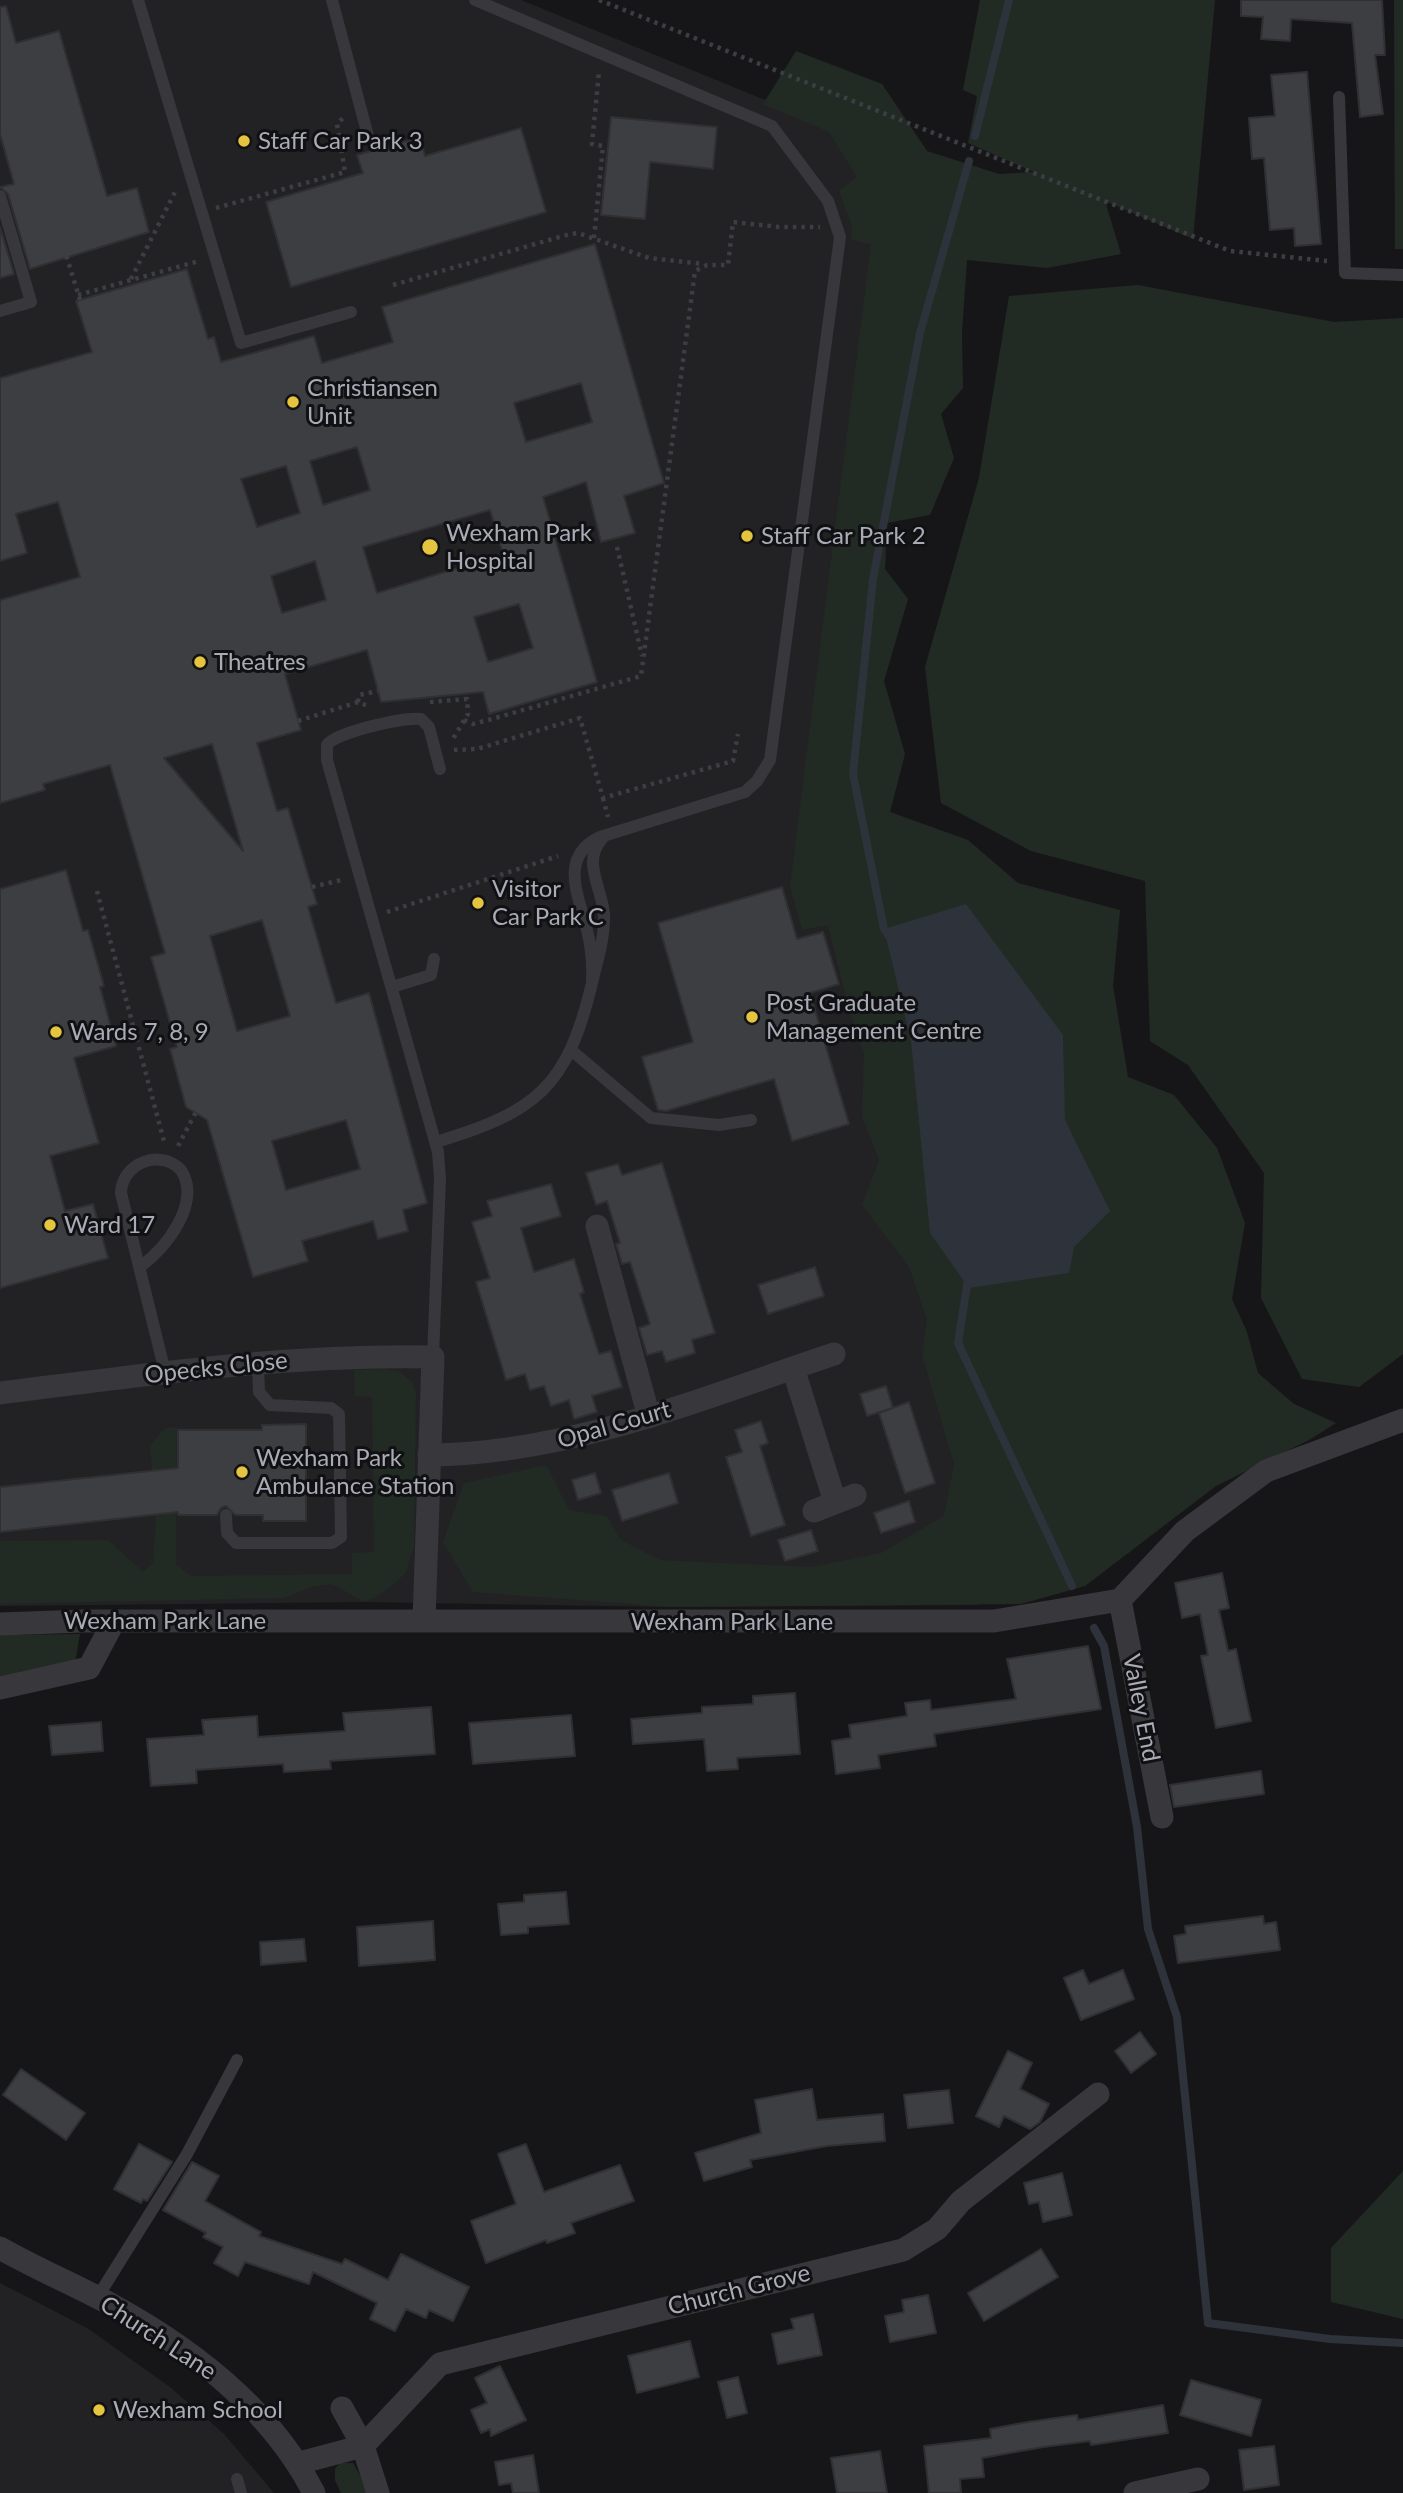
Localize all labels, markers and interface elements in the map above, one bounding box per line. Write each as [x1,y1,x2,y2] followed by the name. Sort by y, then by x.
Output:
[258,127,423,155] place label: Staff Car Park 3
[236,133,252,149] marker: Staff Car Park 3
[307,374,438,430] place label: Christiansen Unit
[285,394,301,410] marker: Christiansen Unit
[446,519,592,575] place label: Wexham Park Hospital
[761,522,926,550] place label: Staff Car Park 2
[739,528,755,544] marker: Staff Car Park 2
[420,537,440,557] marker: Wexham Park Hospital
[214,648,306,676] place label: Theatres
[192,654,208,670] marker: Theatres
[492,875,604,931] place label: Visitor Car Park C
[470,895,486,911] marker: Visitor Car Park C
[766,989,982,1045] place label: Post Graduate Management Centre
[744,1009,760,1025] marker: Post Graduate Management Centre
[70,1018,209,1046] place label: Wards 7, 8, 9
[48,1024,64,1040] marker: Wards 7, 8, 9
[64,1211,155,1239] place label: Ward 17
[42,1217,58,1233] marker: Ward 17
[143,1346,289,1390] street label: Opecks Close
[554,1395,674,1455] street label: Opal Court
[256,1444,454,1500] place label: Wexham Park Ambulance Station
[234,1464,250,1480] marker: Wexham Park Ambulance Station
[64,1607,266,1635] street label: Wexham Park Lane
[631,1608,833,1636] street label: Wexham Park Lane
[1116,1652,1166,1764] street label: Valley End
[665,2258,813,2322] street label: Church Grove
[95,2290,221,2386] street label: Church Lane
[113,2396,283,2424] place label: Wexham School
[91,2402,107,2418] marker: Wexham School

